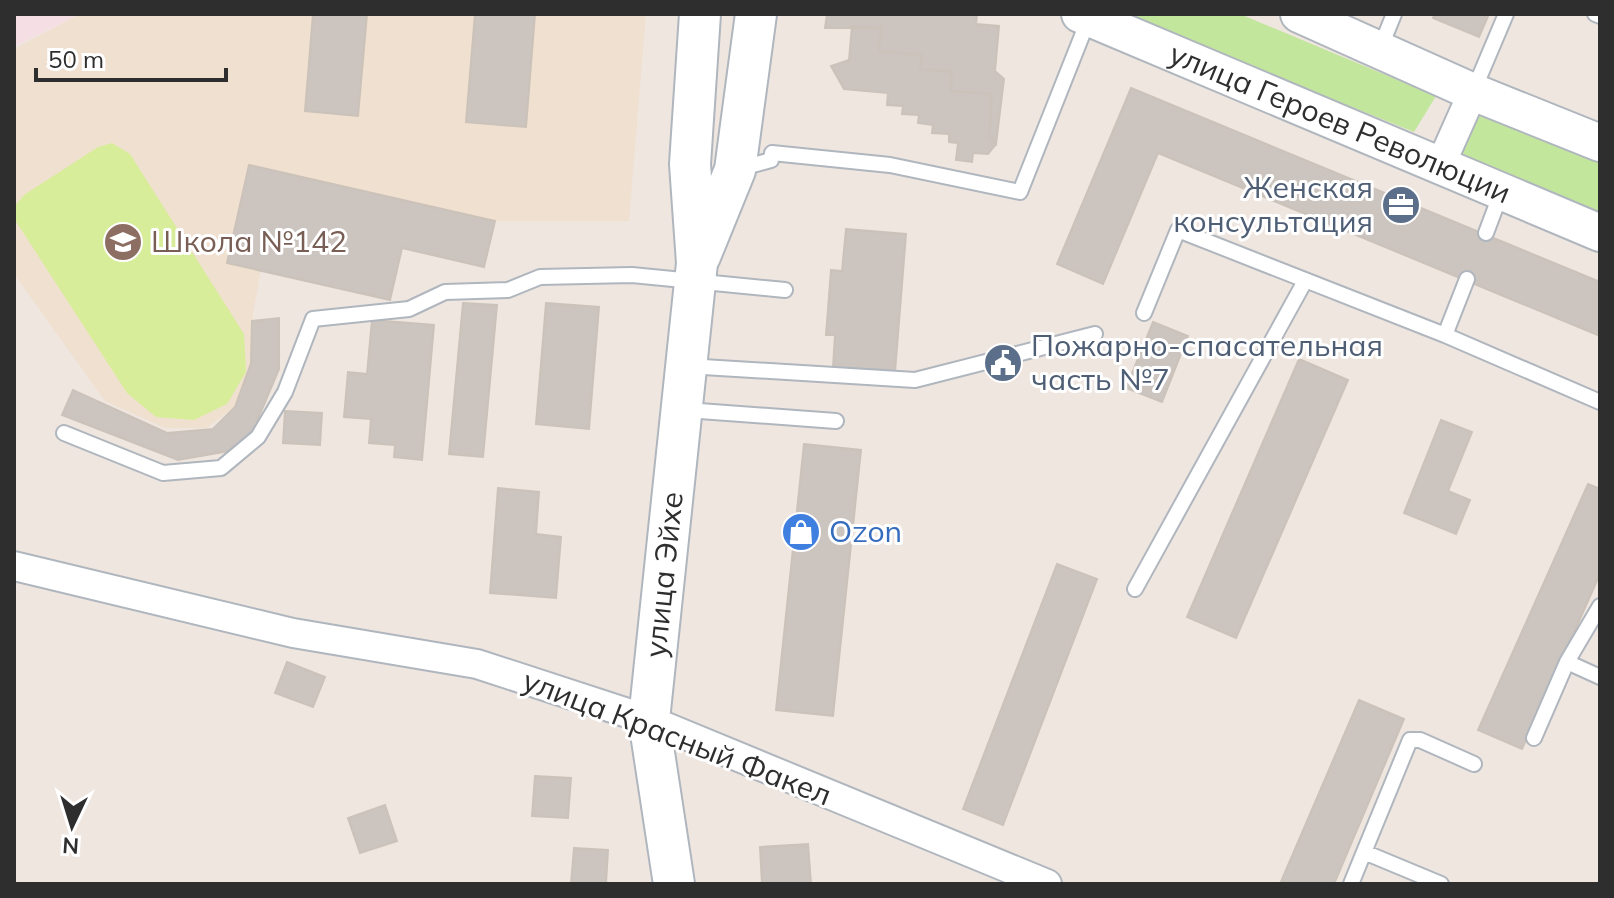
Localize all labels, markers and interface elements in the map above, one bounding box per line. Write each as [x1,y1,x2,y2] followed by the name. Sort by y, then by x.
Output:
[36,32,226,82] scale bar
[1164,34,1517,211] street label: улица Героев Революции
[48,44,104,74] text: 50 m
[1173,168,1373,240] place label: Женская консультация
[1380,184,1422,226] office icon: Женская консультация
[102,221,144,263] school or university icon: Школа №142
[151,222,347,260] place label: Школа №142
[1031,326,1383,398] place label: Пожарно-спасательная часть №7
[982,342,1024,384] public building icon: Пожарно-спасательная часть №7
[636,490,691,659] street label: улица Эйхе
[780,511,822,553] shop icon: Ozon
[829,512,902,550] place label: Ozon
[518,661,837,813] street label: улица Красный Факел
[32,786,112,866] north arrow
[61,831,80,860] text: N

